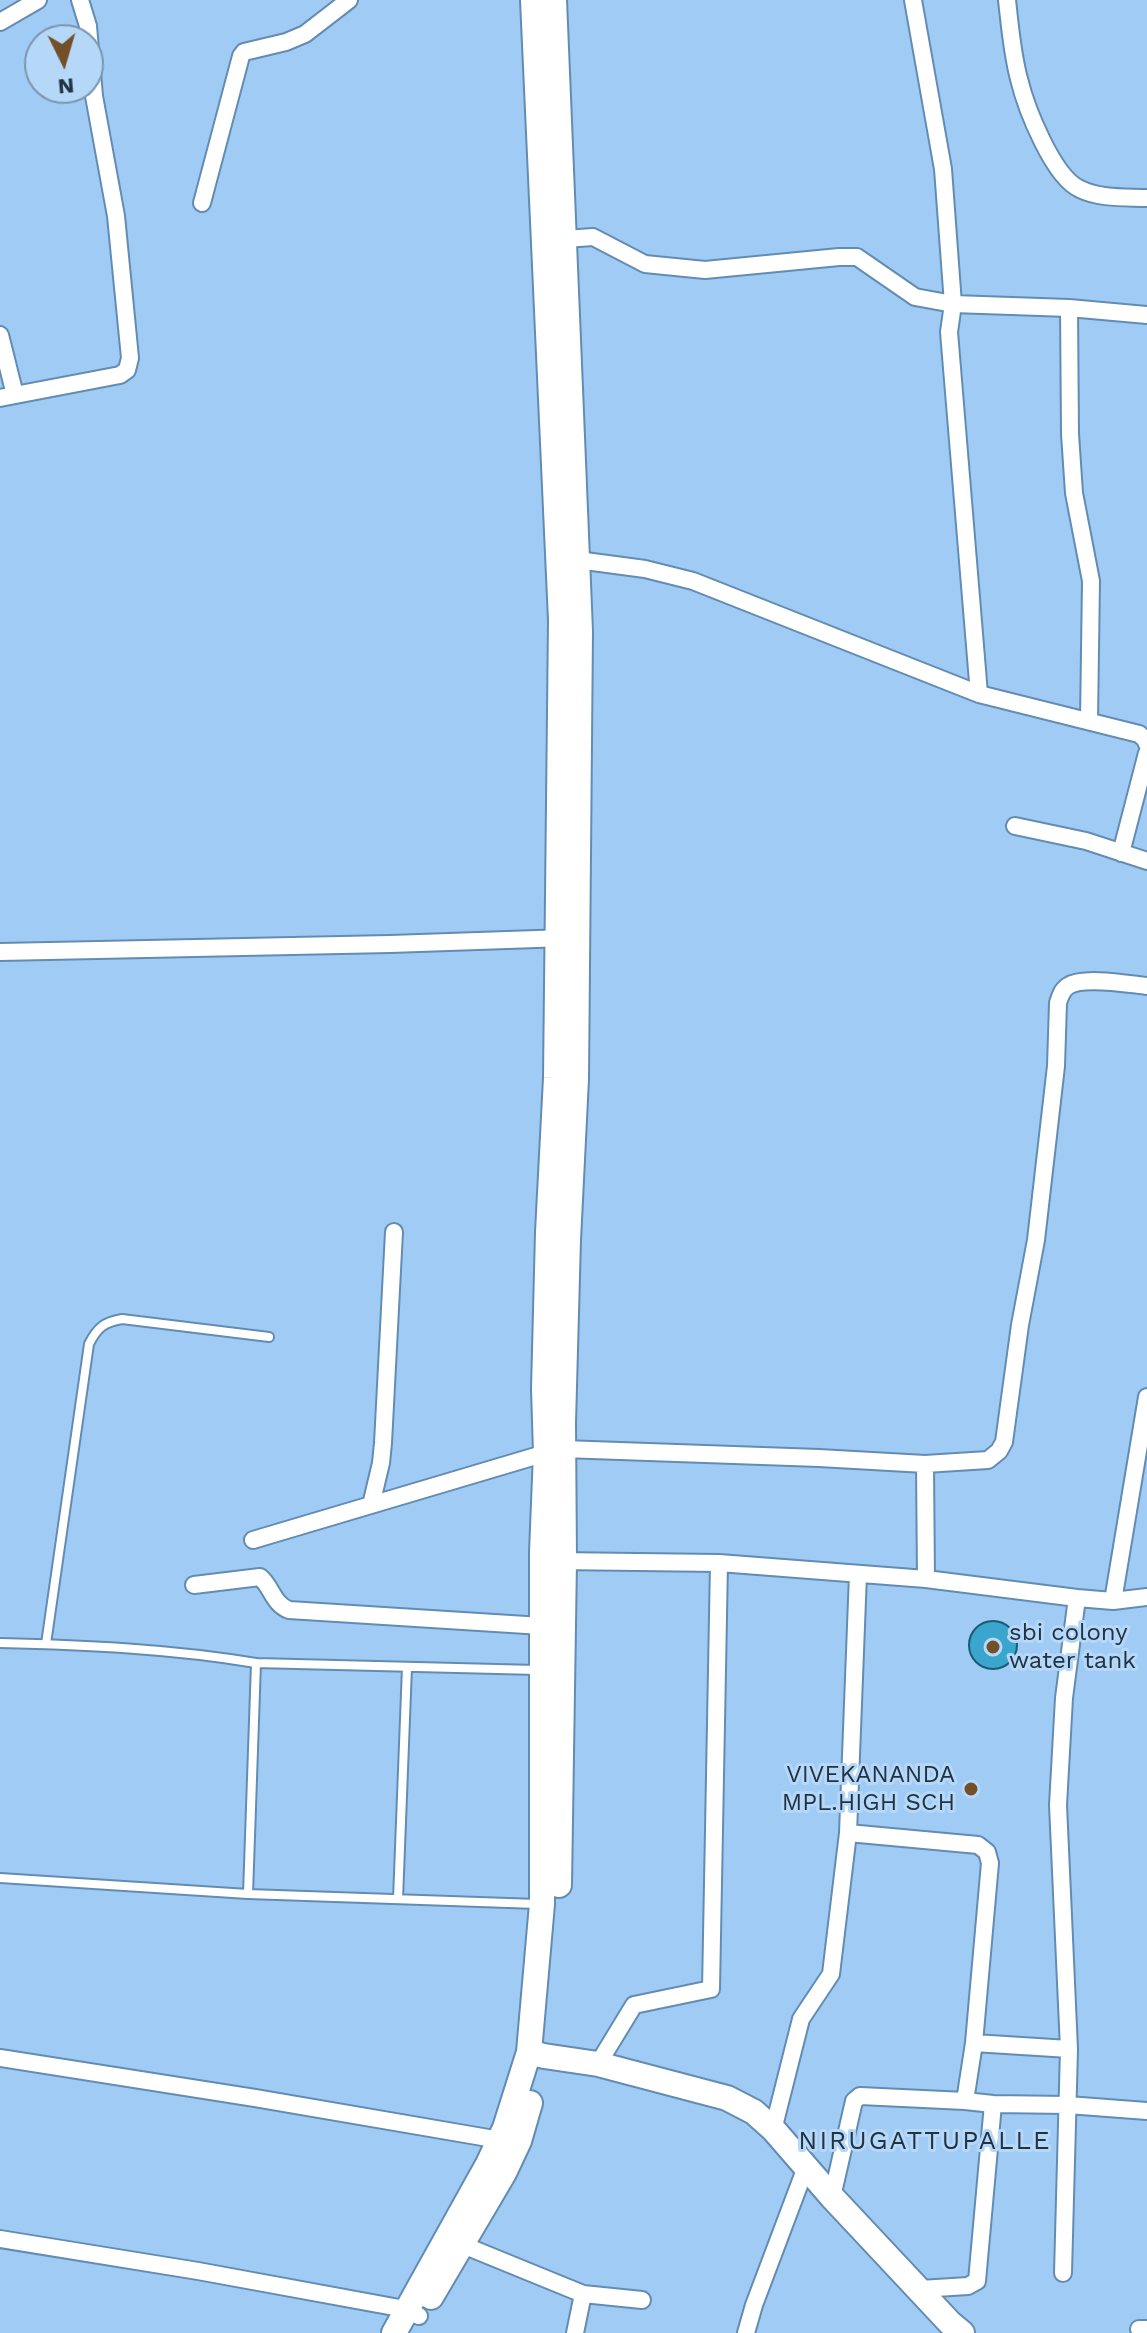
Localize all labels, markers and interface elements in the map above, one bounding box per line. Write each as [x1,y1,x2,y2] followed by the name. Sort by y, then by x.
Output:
[24,24,104,104] north arrow
[57,73,75,100] text: N
[1009,1619,1136,1675] place label: sbi colony water tank
[984,1638,1002,1656] marker: sbi colony water tank
[782,1761,955,1817] place label: VIVEKANANDA MPL.HIGH SCH
[962,1780,980,1798] marker: VIVEKANANDA MPL.HIGH SCH
[798,2125,1052,2157] district label: NIRUGATTUPALLE

